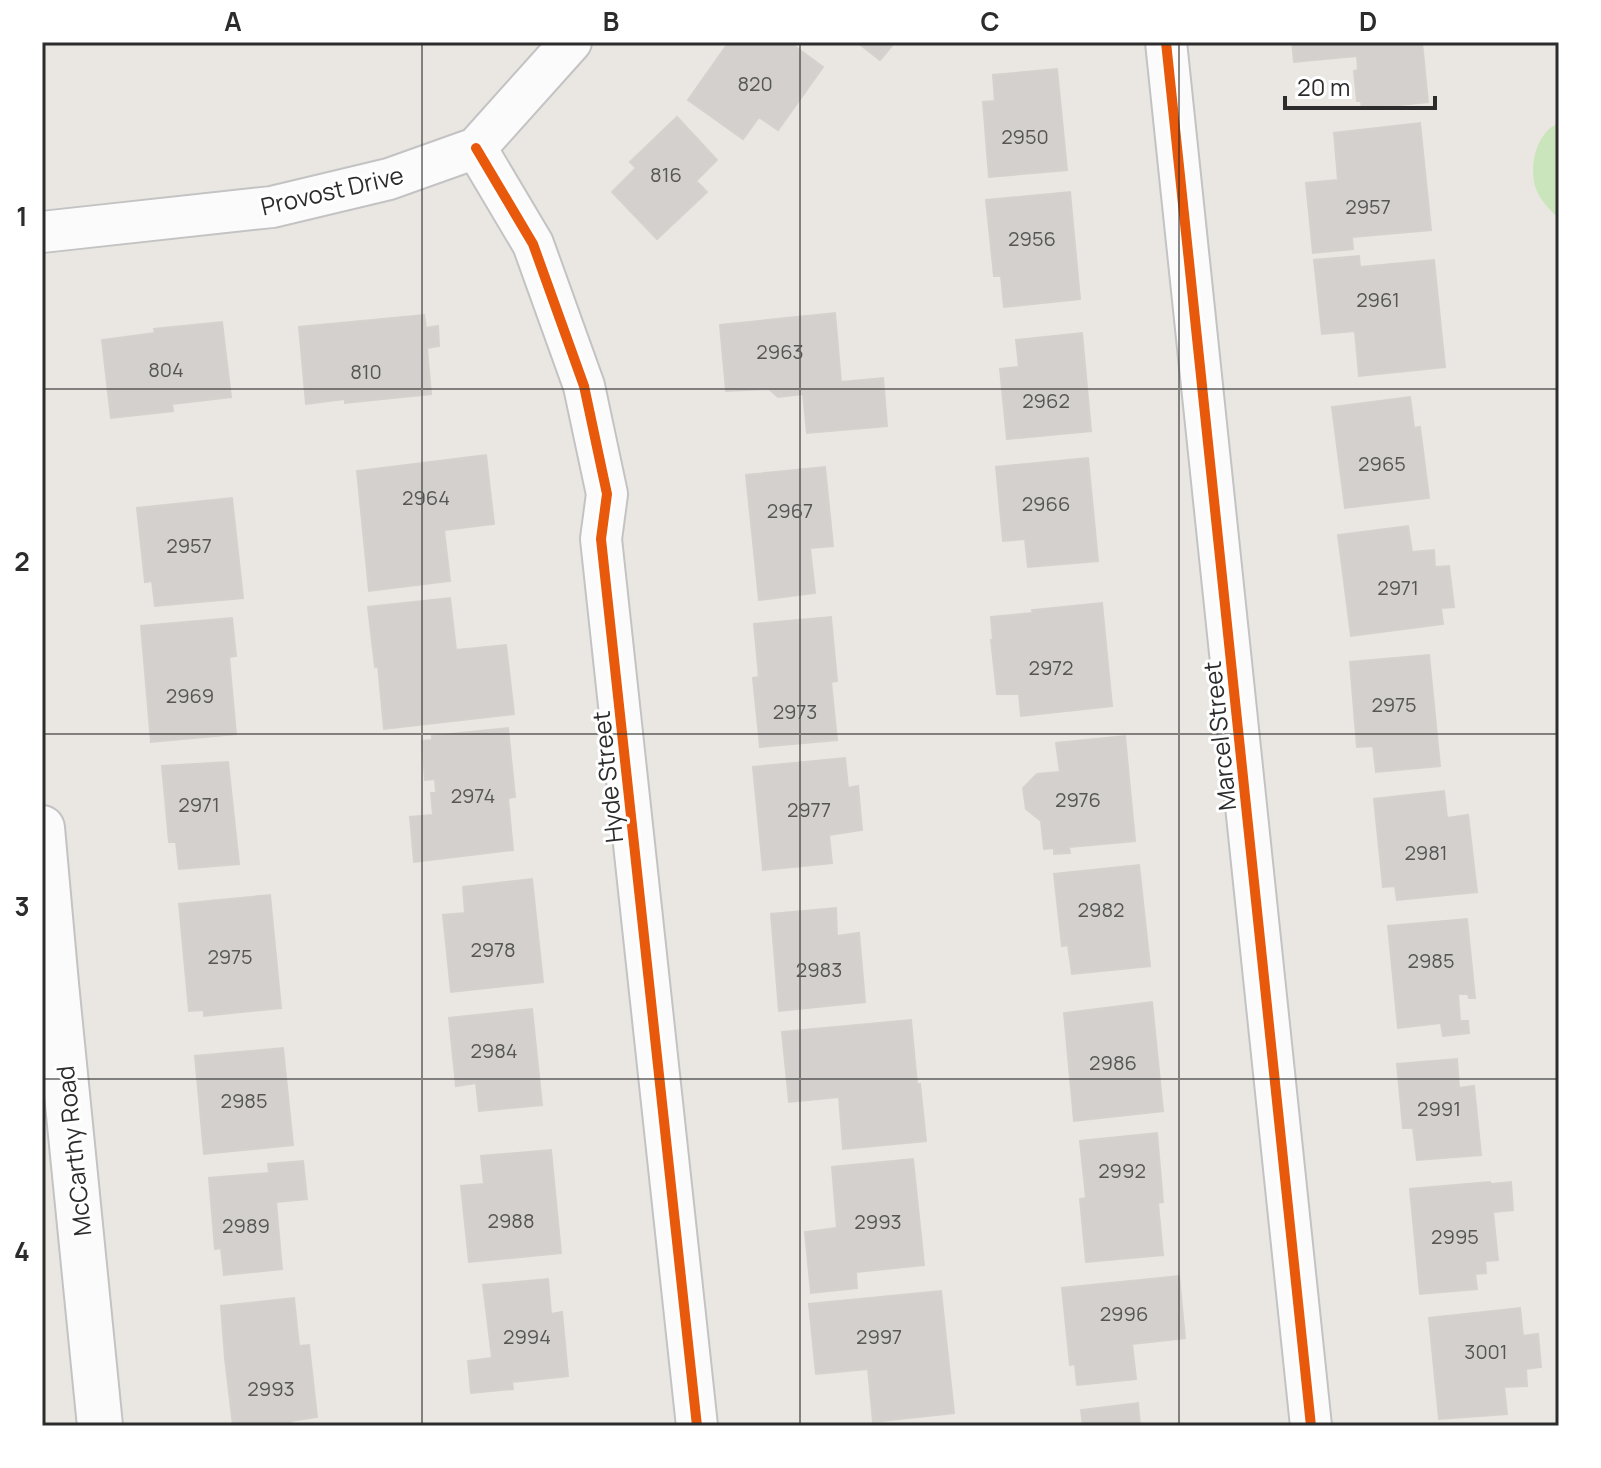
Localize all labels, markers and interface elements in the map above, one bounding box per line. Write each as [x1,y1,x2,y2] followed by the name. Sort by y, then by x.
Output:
[224,3,242,39] text: A
[603,3,619,39] text: B
[980,3,1000,39] text: C
[1359,3,1377,39] text: D
[1285,60,1435,110] scale bar
[737,70,773,97] house number: 820
[1297,70,1350,103] text: 20 m
[1001,123,1049,150] house number: 2950
[257,158,407,222] street label: Provost Drive
[650,161,682,188] house number: 816
[1345,193,1391,220] house number: 2957
[16,198,28,234] text: 1
[1008,225,1056,252] house number: 2956
[1356,286,1400,313] house number: 2961
[756,338,804,365] house number: 2963
[148,356,184,383] house number: 804
[350,358,382,385] house number: 810
[1022,387,1070,414] house number: 2962
[1358,450,1406,477] house number: 2965
[402,484,450,511] house number: 2964
[1022,490,1070,517] house number: 2966
[767,497,813,524] house number: 2967
[166,532,212,559] house number: 2957
[14,543,30,579] text: 2
[1377,574,1419,601] house number: 2971
[1029,654,1073,681] house number: 2972
[1195,660,1243,812] street label: Marcel Street
[166,682,214,709] house number: 2969
[1371,691,1417,718] house number: 2975
[773,698,817,725] house number: 2973
[584,710,630,844] street label: Hyde Street
[451,782,495,809] house number: 2974
[1055,786,1101,813] house number: 2976
[178,791,220,818] house number: 2971
[787,796,831,823] house number: 2977
[1404,839,1448,866] house number: 2981
[14,888,30,924] text: 3
[1078,896,1124,923] house number: 2982
[470,936,516,963] house number: 2978
[207,943,253,970] house number: 2975
[1408,947,1454,974] house number: 2985
[796,956,842,983] house number: 2983
[470,1037,518,1064] house number: 2984
[1089,1049,1137,1076] house number: 2986
[48,1064,98,1238] street label: McCarthy Road
[221,1087,267,1114] house number: 2985
[1417,1095,1461,1122] house number: 2991
[1098,1157,1146,1184] house number: 2992
[487,1207,535,1234] house number: 2988
[854,1208,902,1235] house number: 2993
[222,1212,270,1239] house number: 2989
[1431,1223,1479,1250] house number: 2995
[14,1233,30,1269] text: 4
[1100,1300,1148,1327] house number: 2996
[503,1323,551,1350] house number: 2994
[856,1323,902,1350] house number: 2997
[1464,1338,1508,1365] house number: 3001
[247,1375,295,1402] house number: 2993

